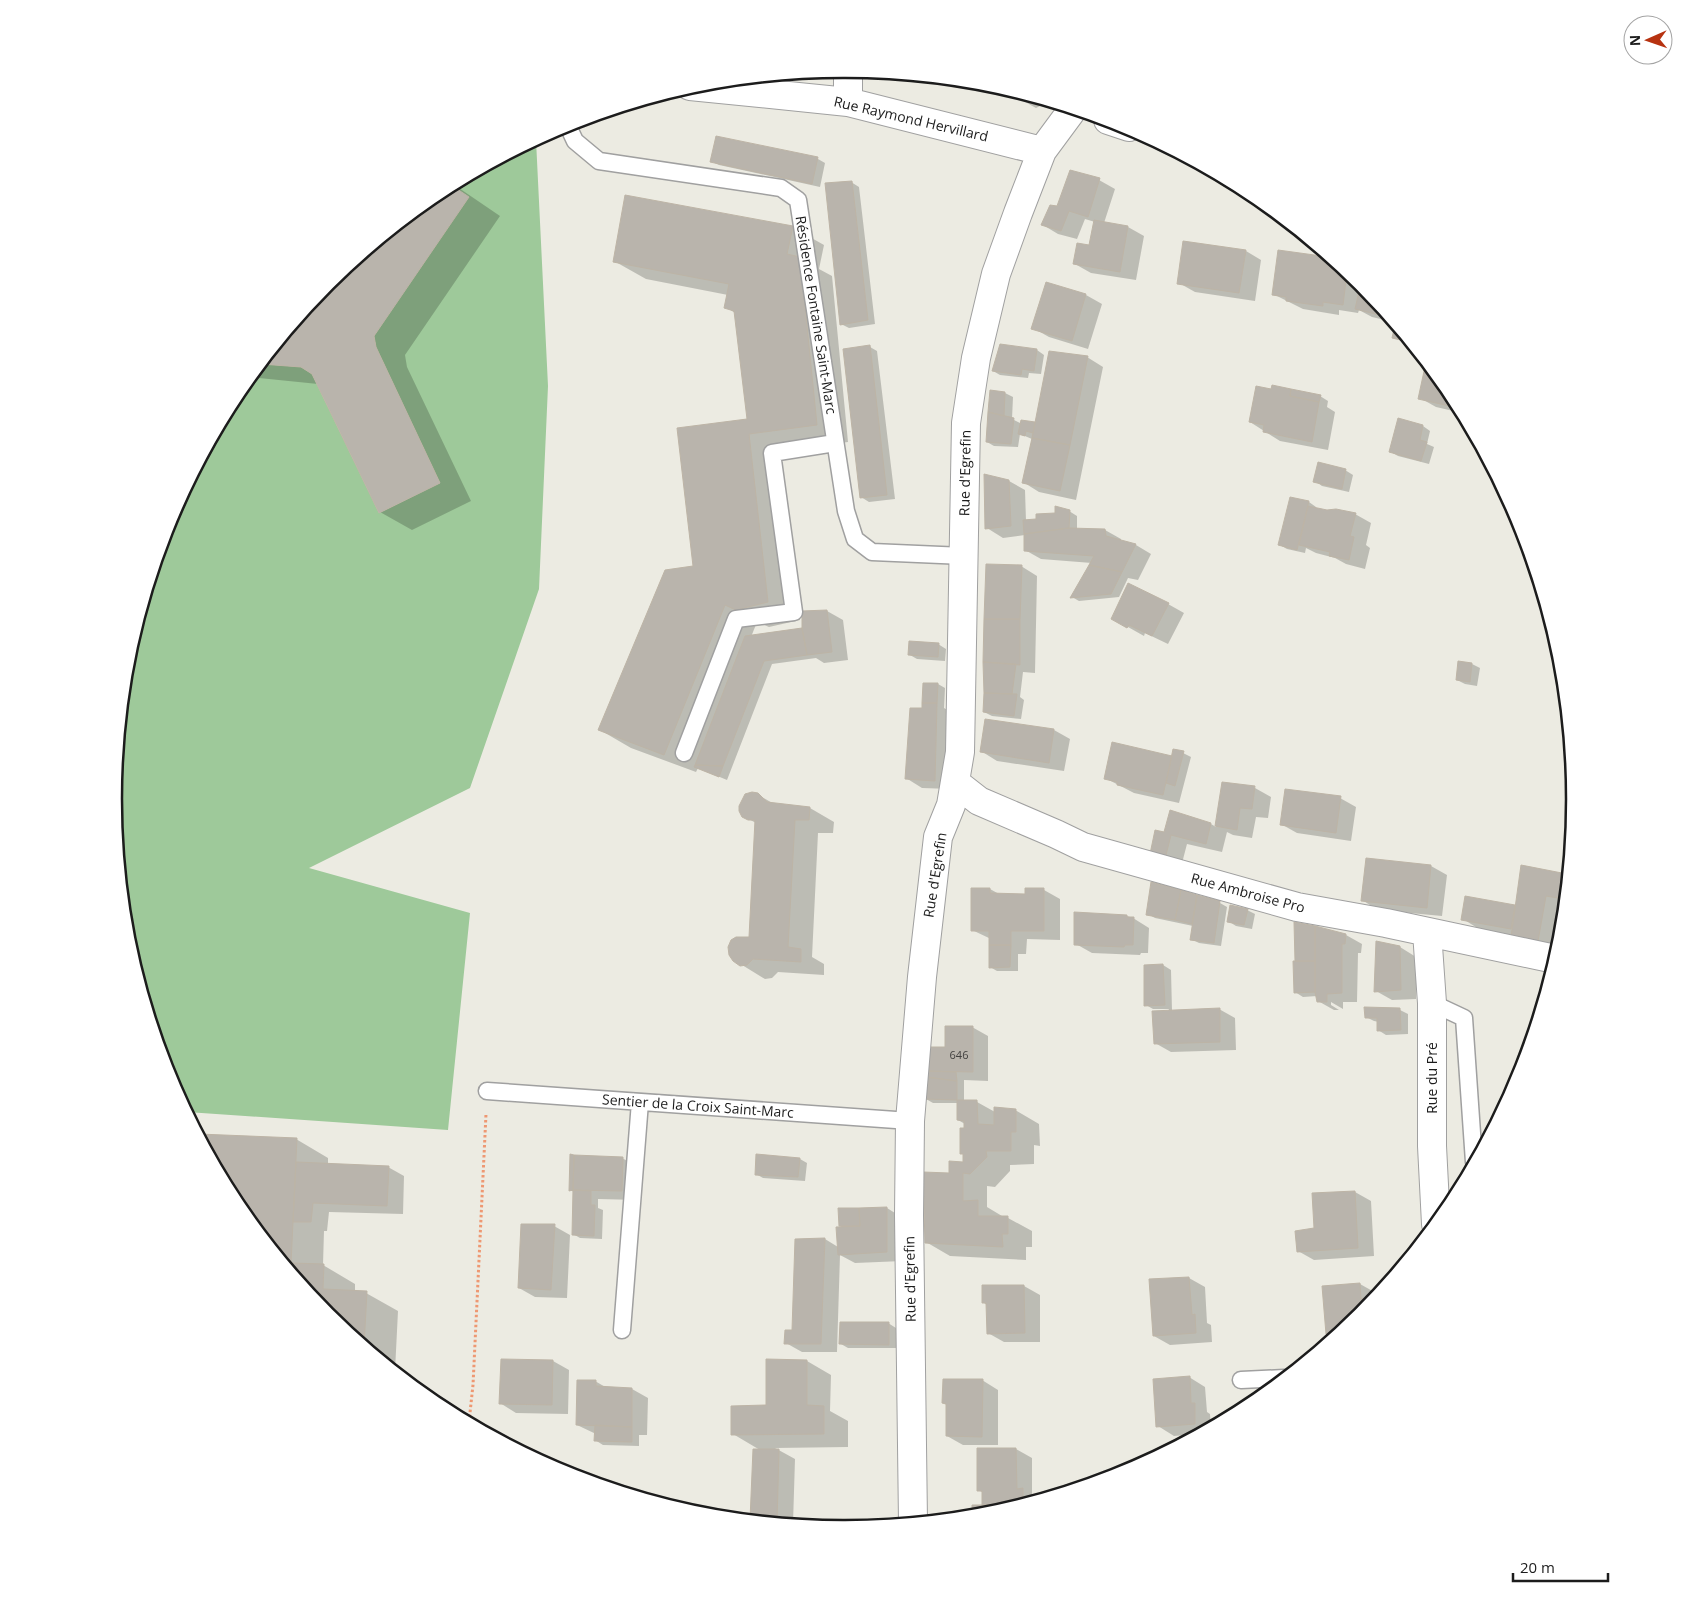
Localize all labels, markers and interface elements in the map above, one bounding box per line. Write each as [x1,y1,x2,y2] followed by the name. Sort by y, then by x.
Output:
[1623,15,1673,65] north arrow
[1625,34,1644,46] text: N
[832,91,990,146] street label: Rue Raymond Hervillard
[791,214,842,416] street label: Résidence Fontaine Saint-Marc
[954,430,975,516] street label: Rue d'Egrefin
[918,831,951,919] street label: Rue d'Egrefin
[1189,868,1307,917] street label: Rue Ambroise Pro
[1422,1042,1441,1114] street label: Rue du Pré
[950,1047,968,1062] house number: 646
[601,1089,795,1122] street label: Sentier de la Croix Saint-Marc
[899,1236,920,1322] street label: Rue d'Egrefin
[1513,1550,1608,1582] scale bar
[1520,1557,1555,1577] text: 20 m

